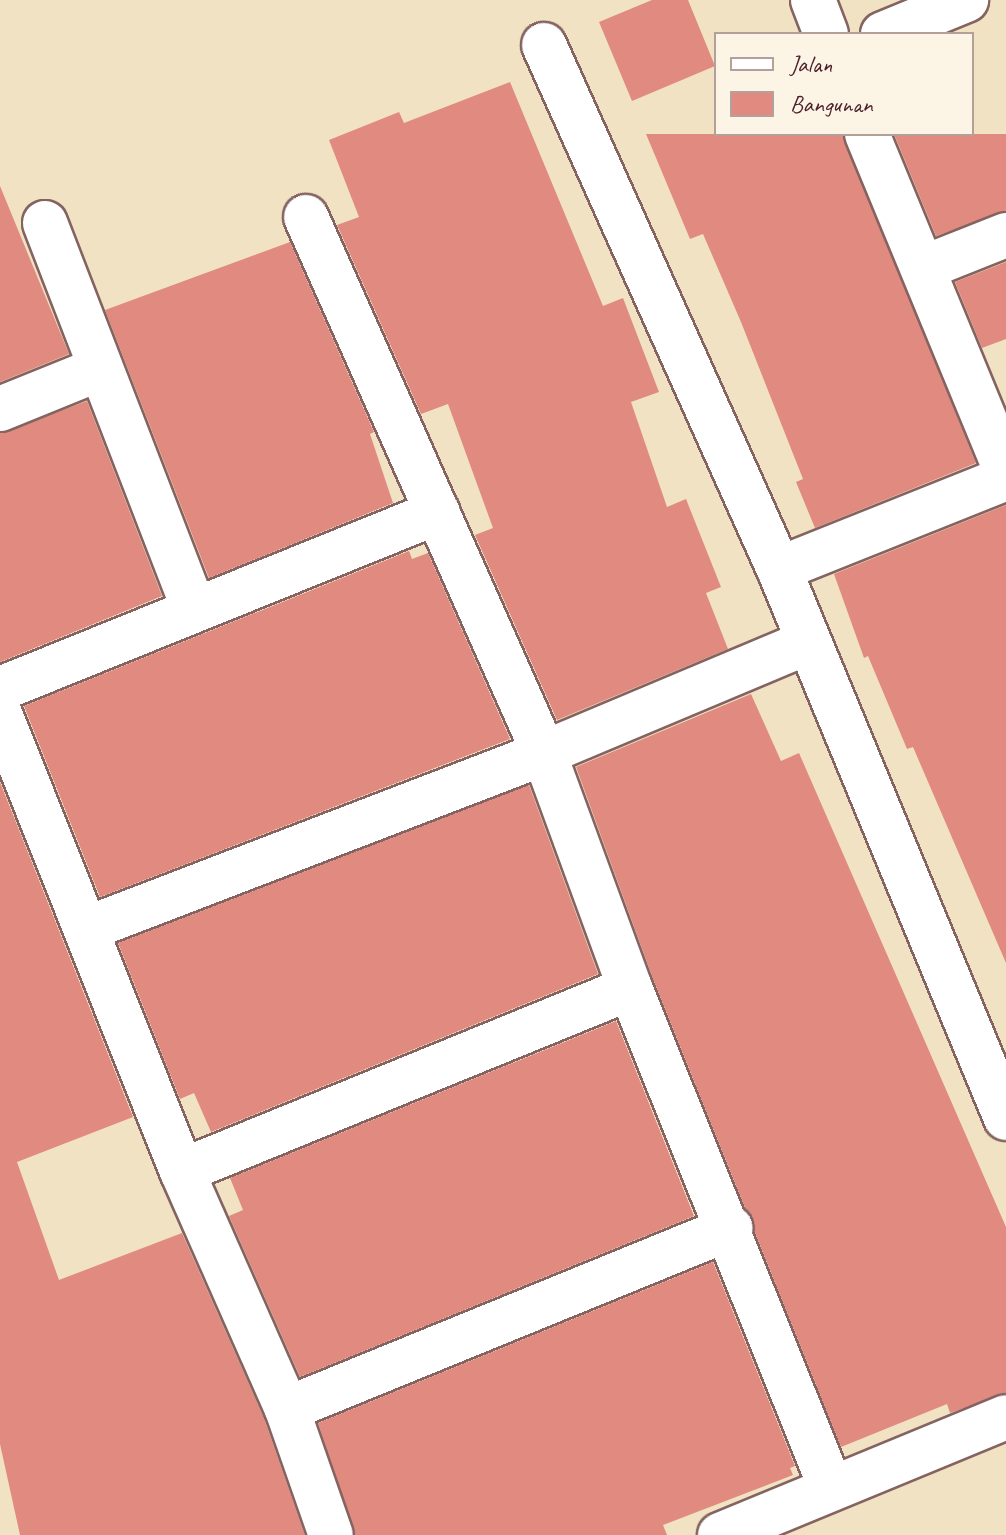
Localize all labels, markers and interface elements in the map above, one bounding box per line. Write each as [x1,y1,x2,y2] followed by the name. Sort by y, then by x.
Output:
[714,32,974,136] legend
[790,49,832,79] text: Jalan
[790,89,873,119] text: Bangunan

